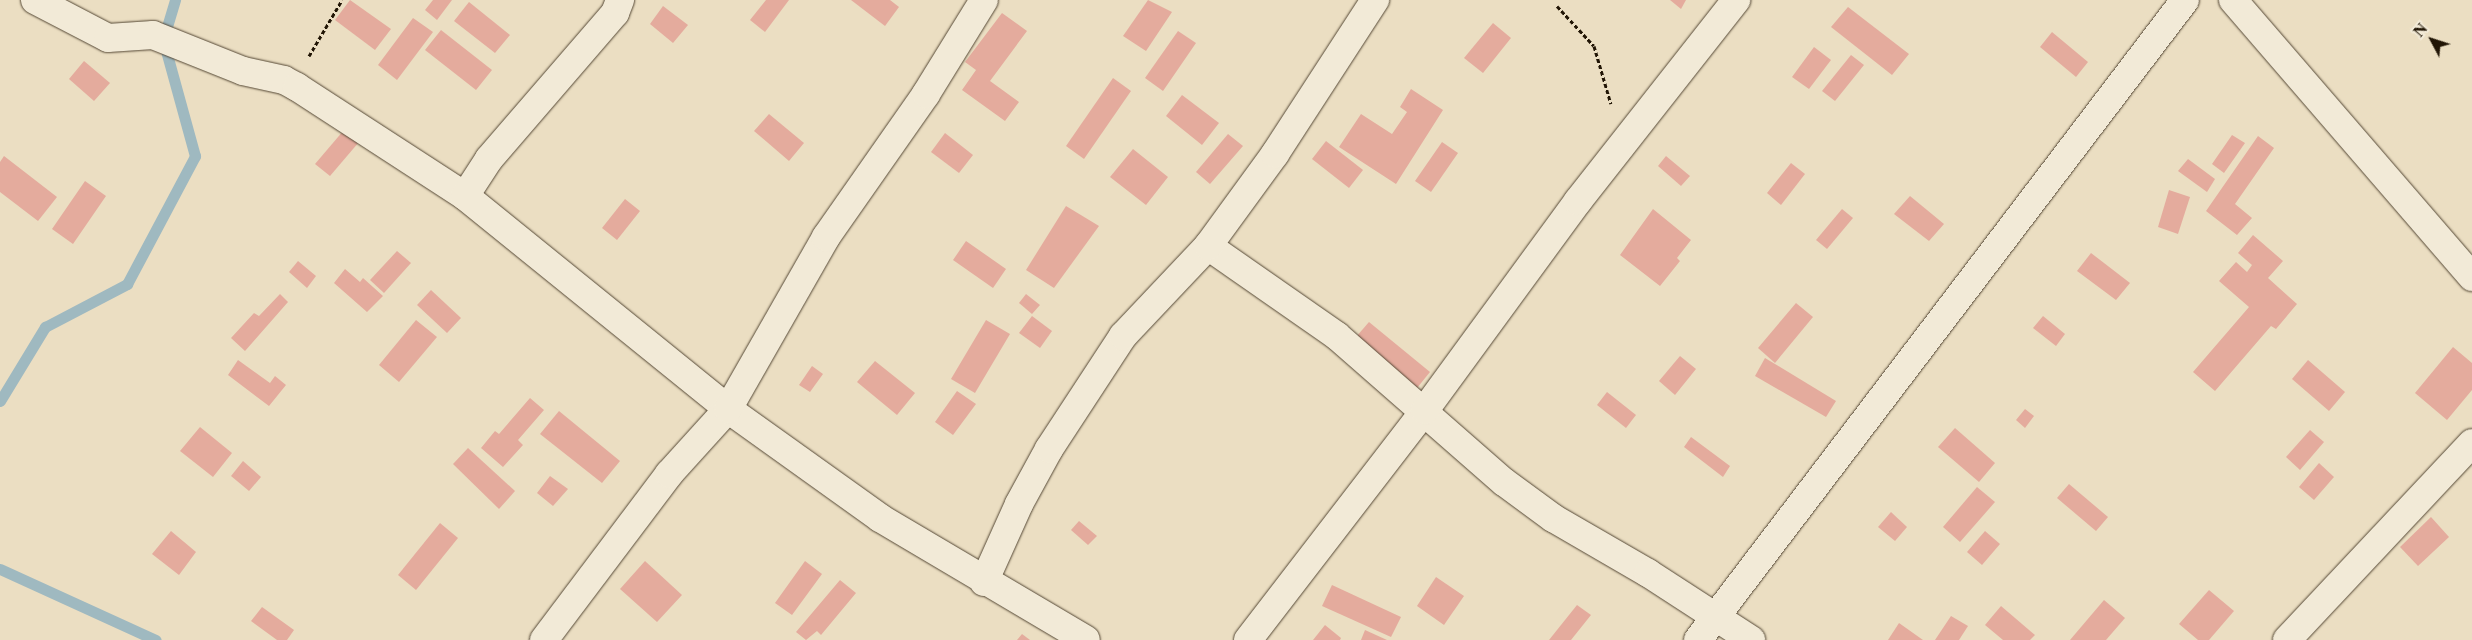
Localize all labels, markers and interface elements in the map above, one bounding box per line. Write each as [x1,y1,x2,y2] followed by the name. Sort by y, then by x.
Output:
[2407,15,2457,65] north arrow
[2410,20,2431,41] text: N

